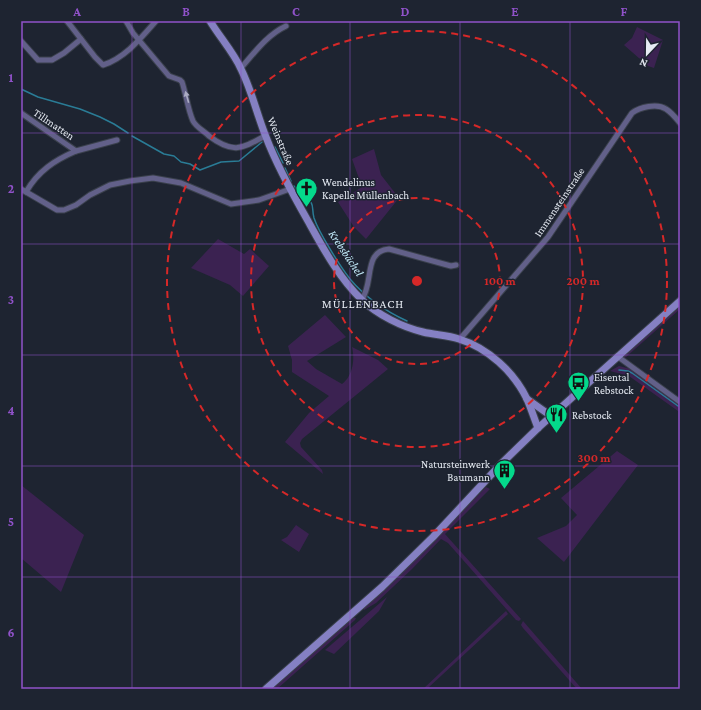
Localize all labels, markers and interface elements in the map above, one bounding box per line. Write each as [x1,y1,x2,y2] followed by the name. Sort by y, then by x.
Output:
[72,4,81,19] text: A
[182,4,190,19] text: B
[292,4,300,19] text: C
[401,4,410,19] text: D
[511,4,519,19] text: E
[621,4,628,19] text: F
[627,34,667,74] north arrow
[637,56,649,70] text: N
[9,70,14,85] text: 1
[183,91,189,104] one-way arrow
[31,106,77,142] street label: Tillmatten
[266,115,297,167] street label: Weinstraße
[531,165,587,239] street label: Immensteinstraße
[294,175,320,208] church icon: Wendelinus Kapelle Müllenbach
[322,176,409,202] place label: Wendelinus Kapelle Müllenbach
[8,181,15,196] text: 2
[325,227,367,280] water label: Krebsbächel
[410,274,424,288] centre of rings
[484,274,517,288] text: 100 m
[566,274,600,288] text: 200 m
[8,292,14,307] text: 3
[322,297,404,311] district label: MÜLLENBACH
[566,370,592,403] bus stop icon: Eisental Rebstock
[594,371,634,396] place label: Eisental Rebstock
[543,402,569,435] restaurant icon: Rebstock
[7,403,15,418] text: 4
[572,409,612,421] place label: Rebstock
[578,451,611,465] text: 300 m
[492,457,518,490] building icon: Natursteinwerk Baumann
[421,458,491,483] place label: Natursteinwerk Baumann
[8,514,14,529] text: 5
[7,625,15,640] text: 6

